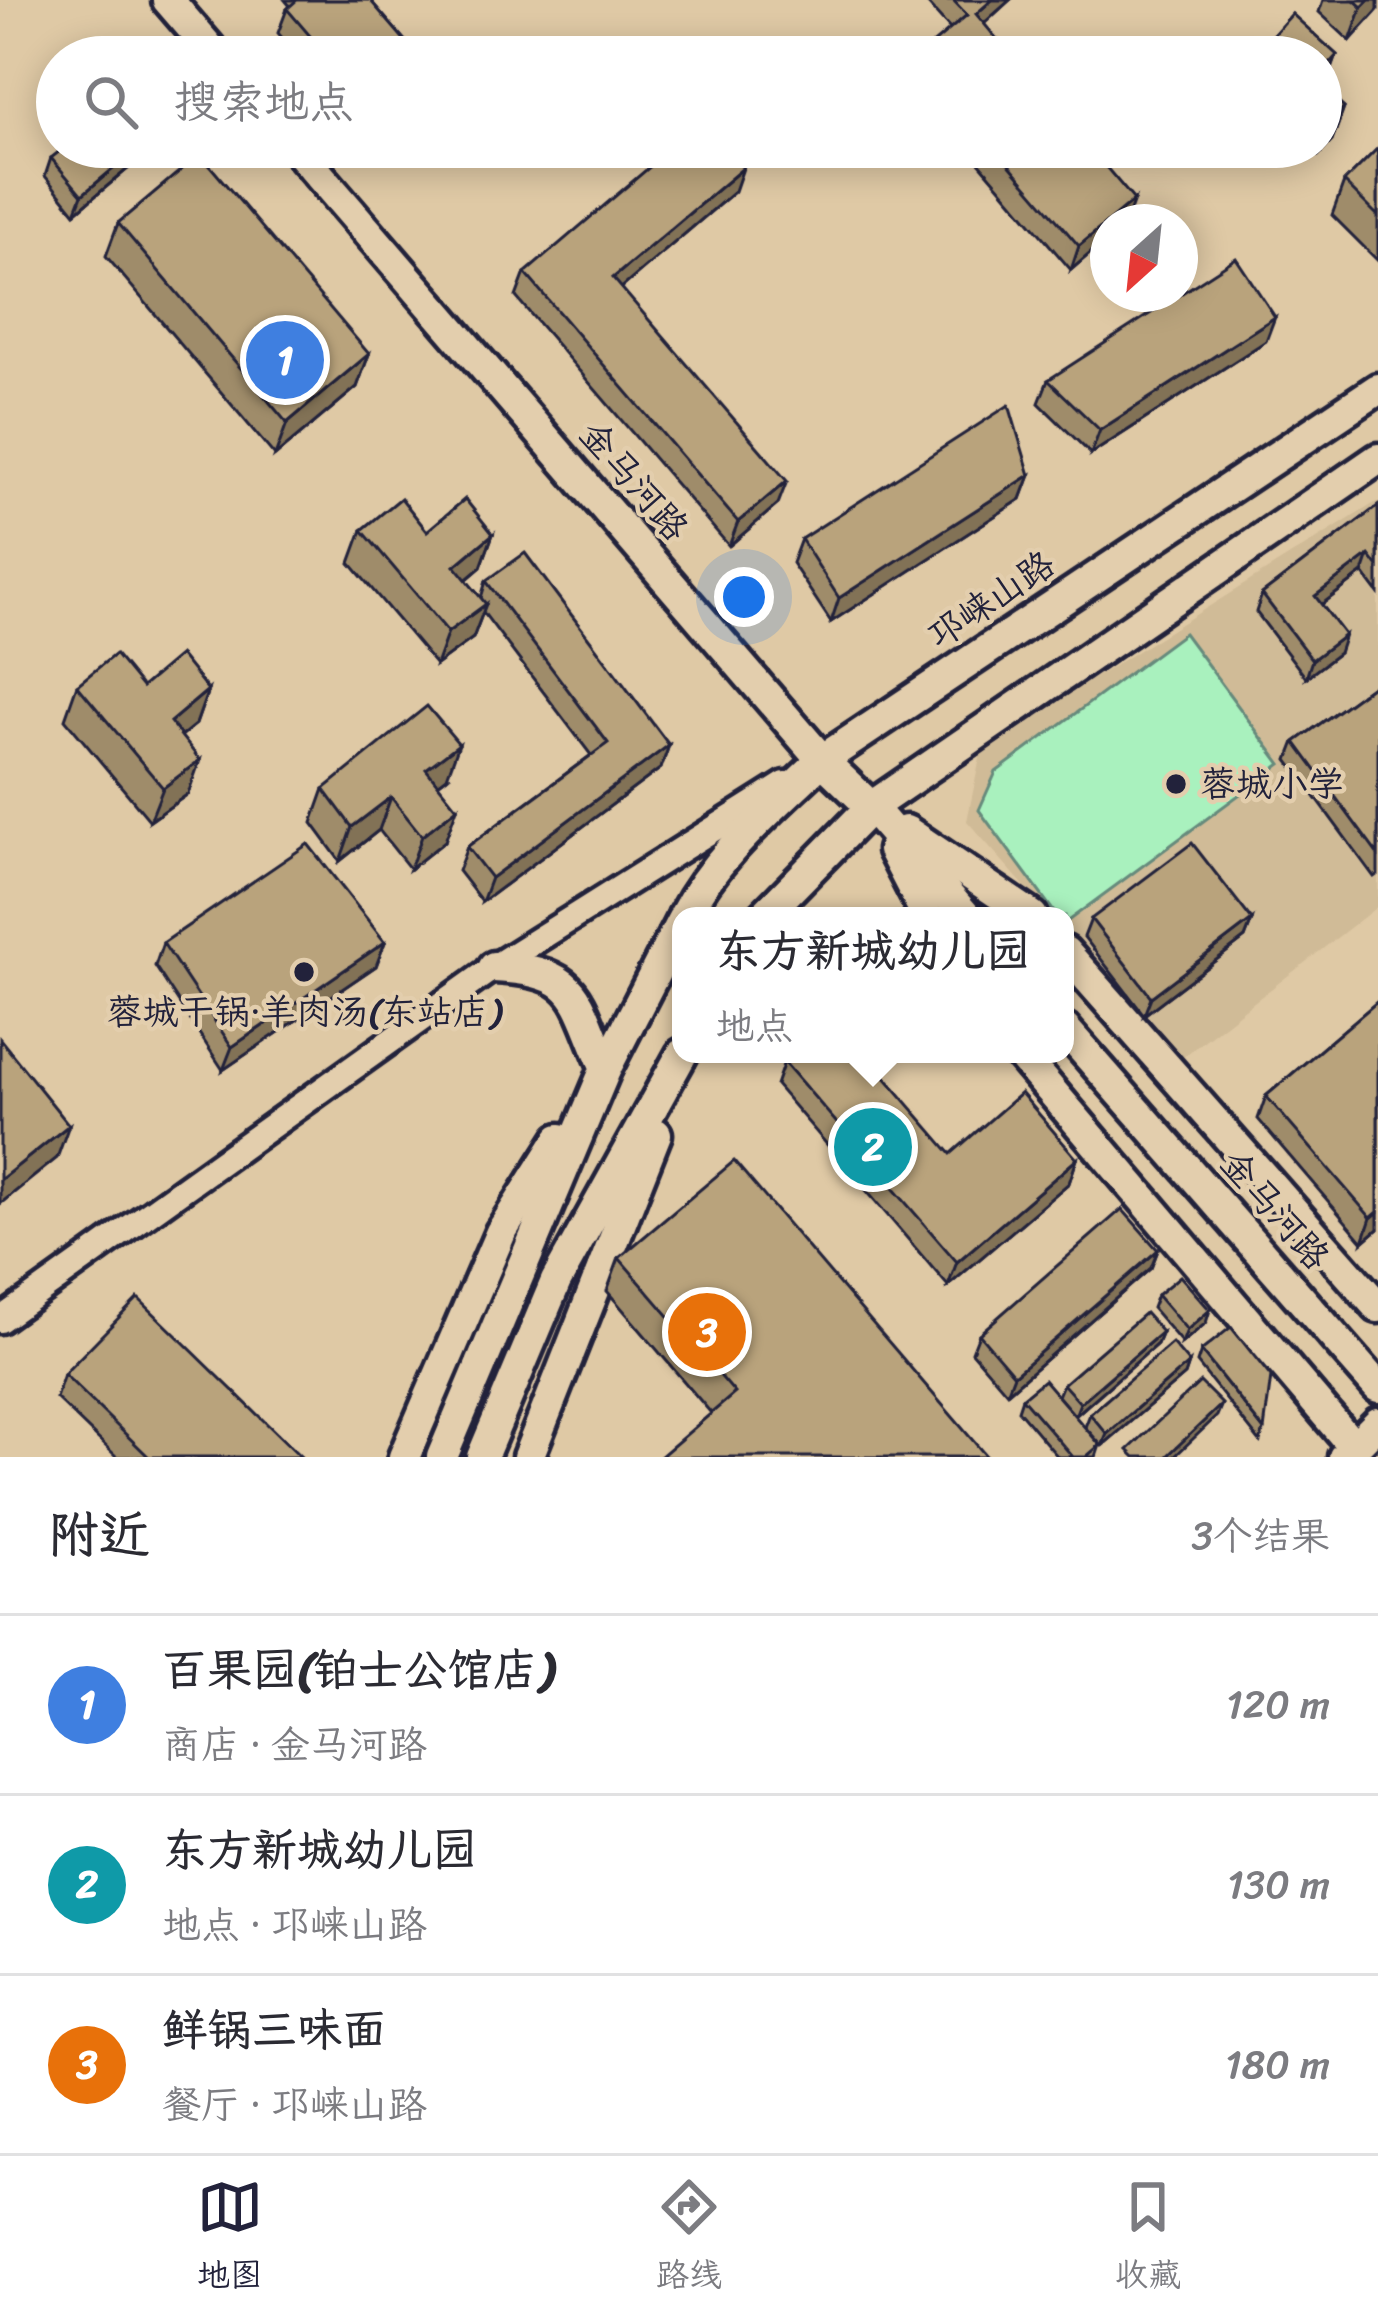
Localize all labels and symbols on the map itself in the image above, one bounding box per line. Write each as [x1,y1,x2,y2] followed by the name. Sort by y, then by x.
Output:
[1090,204,1198,312] north arrow
[246,315,324,405] pin: 1
[563,406,705,556] street label: 金马河路
[913,533,1069,667] street label: 邛崃山路
[714,567,774,627] your location
[1200,752,1344,816] place label: 蓉城小学
[1163,771,1189,797] marker: 蓉城小学
[291,959,317,985] marker: 蓉城干锅·羊肉汤(东站店)
[106,980,504,1044] place label: 蓉城干锅·羊肉汤(东站店)
[834,1102,912,1192] pin: 2
[1204,1135,1346,1285] street label: 金马河路
[668,1287,746,1377] pin: 3

